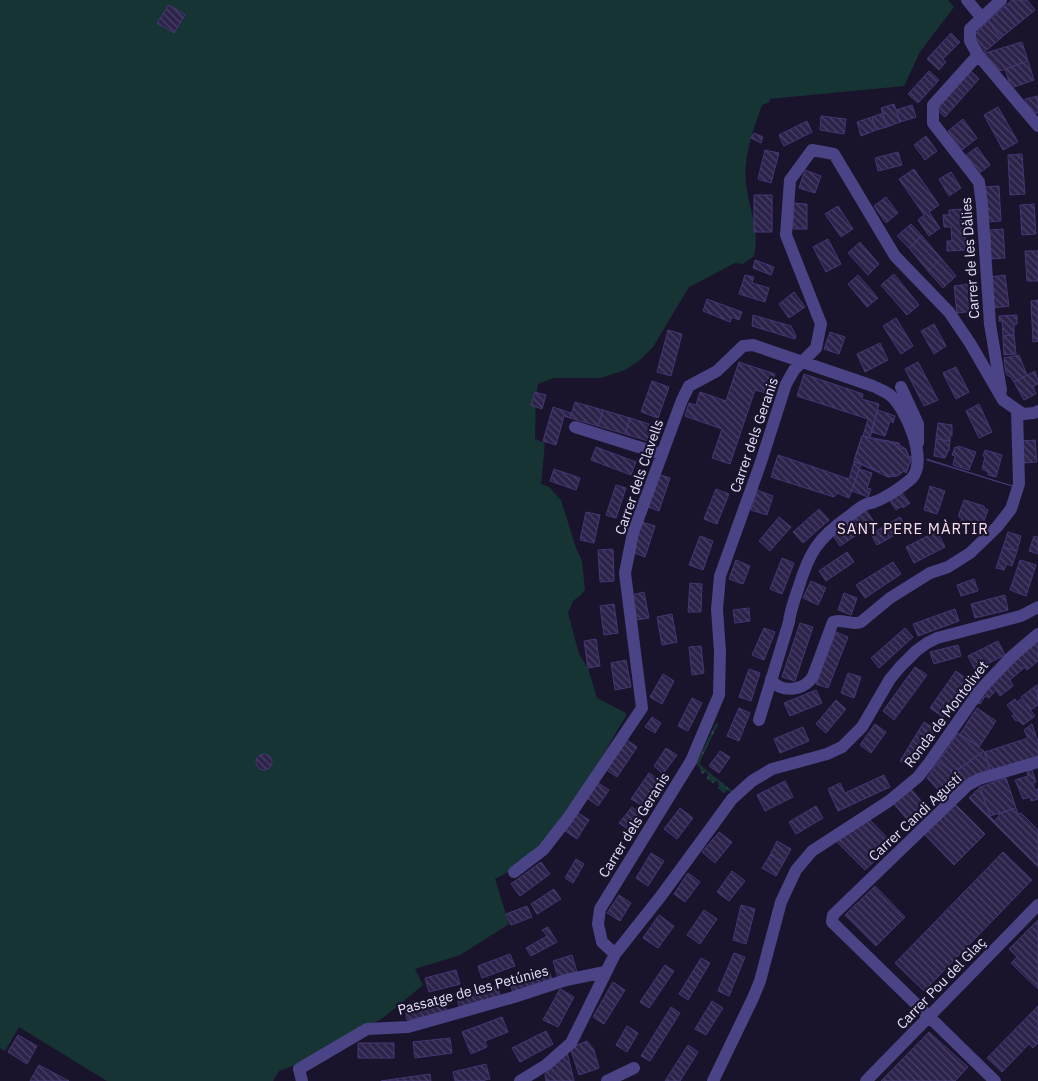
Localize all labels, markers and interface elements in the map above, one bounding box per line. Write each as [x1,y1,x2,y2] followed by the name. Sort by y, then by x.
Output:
[957,196,983,319] street label: Carrer de les Dàlies
[726,375,782,495] street label: Carrer dels Geranis
[611,417,667,537] street label: Carrer dels Clavells
[837,519,989,538] district label: SANT PERE MÀRTIR
[900,657,992,771] street label: Ronda de Montolivet
[594,769,674,881] street label: Carrer dels Geranis
[865,769,966,865] street label: Carrer Candi Agustí
[893,933,989,1033] street label: Carrer Pou del Glaç
[396,961,551,1019] street label: Passatge de les Petúnies

